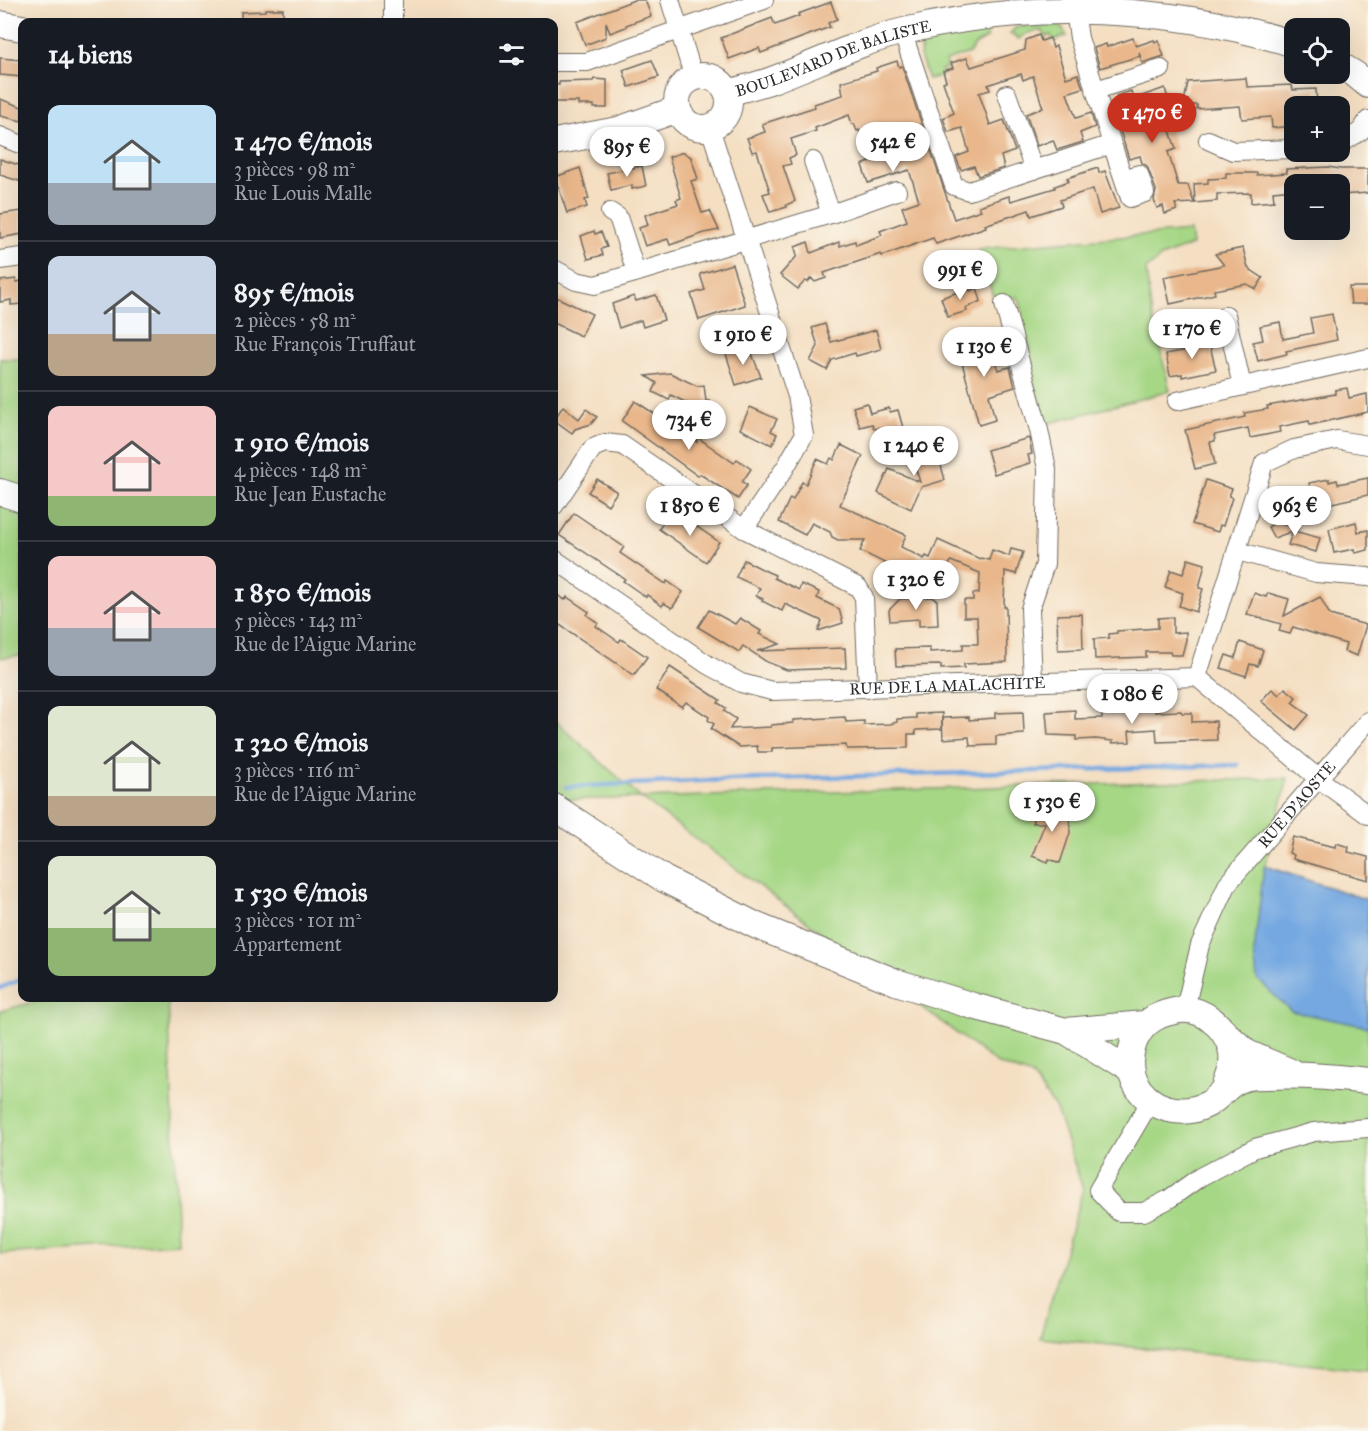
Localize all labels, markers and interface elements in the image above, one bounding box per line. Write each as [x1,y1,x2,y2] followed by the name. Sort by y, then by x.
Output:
[733,16,932,100] street label: BOULEVARD DE BALISTE
[1284,18,1350,240] map controls
[1284,18,1350,84] button: locate
[48,38,132,70] text: 14 biens
[495,38,528,71] icon: filters
[1097,93,1207,144] pin: 1 470 €
[1284,96,1350,162] button: +
[1121,100,1183,124] text: 1 470 €
[851,122,935,173] pin: 542 €
[234,125,372,157] text: 1 470 €/mois
[585,127,669,178] pin: 895 €
[96,129,168,201] icon: home
[870,129,916,153] text: 542 €
[603,134,651,158] text: 895 €
[234,157,355,181] text: 3 pièces · 98 m²
[1284,174,1350,240] button: −
[234,181,372,205] text: Rue Louis Malle
[918,250,1002,301] pin: 991 €
[937,257,983,281] text: 991 €
[234,276,354,308] text: 895 €/mois
[96,280,168,352] icon: home
[234,308,356,332] text: 2 pièces · 58 m²
[1137,309,1247,360] pin: 1 170 €
[688,315,798,366] pin: 1 910 €
[1163,316,1221,340] text: 1 170 €
[714,322,772,346] text: 1 910 €
[929,327,1039,378] pin: 1 130 €
[234,332,416,356] text: Rue François Truffaut
[956,334,1012,358] text: 1 130 €
[647,400,731,451] pin: 734 €
[666,407,712,431] text: 734 €
[234,426,369,458] text: 1 910 €/mois
[859,426,969,477] pin: 1 240 €
[96,430,168,502] icon: home
[883,433,945,457] text: 1 240 €
[234,458,367,482] text: 4 pièces · 148 m²
[234,482,386,506] text: Rue Jean Eustache
[635,486,745,537] pin: 1 850 €
[1253,486,1337,537] pin: 963 €
[660,493,720,517] text: 1 850 €
[1272,493,1318,517] text: 963 €
[861,560,971,611] pin: 1 320 €
[887,567,945,591] text: 1 320 €
[234,576,371,608] text: 1 850 €/mois
[96,580,168,652] icon: home
[234,608,362,632] text: 5 pièces · 143 m²
[234,632,416,656] text: Rue de l'Aigue Marine
[849,672,1046,698] street label: RUE DE LA MALACHITE
[1077,674,1187,725] pin: 1 080 €
[1101,681,1163,705] text: 1 080 €
[234,726,368,758] text: 1 320 €/mois
[96,730,168,802] icon: home
[1254,757,1339,851] street label: RUE D'AOSTE
[234,758,360,782] text: 3 pièces · 116 m²
[234,782,416,806] text: Rue de l'Aigue Marine
[997,782,1107,833] pin: 1 530 €
[1023,789,1081,813] text: 1 530 €
[234,876,368,908] text: 1 530 €/mois
[96,880,168,952] icon: home
[234,908,361,932] text: 3 pièces · 101 m²
[234,932,342,956] text: Appartement

